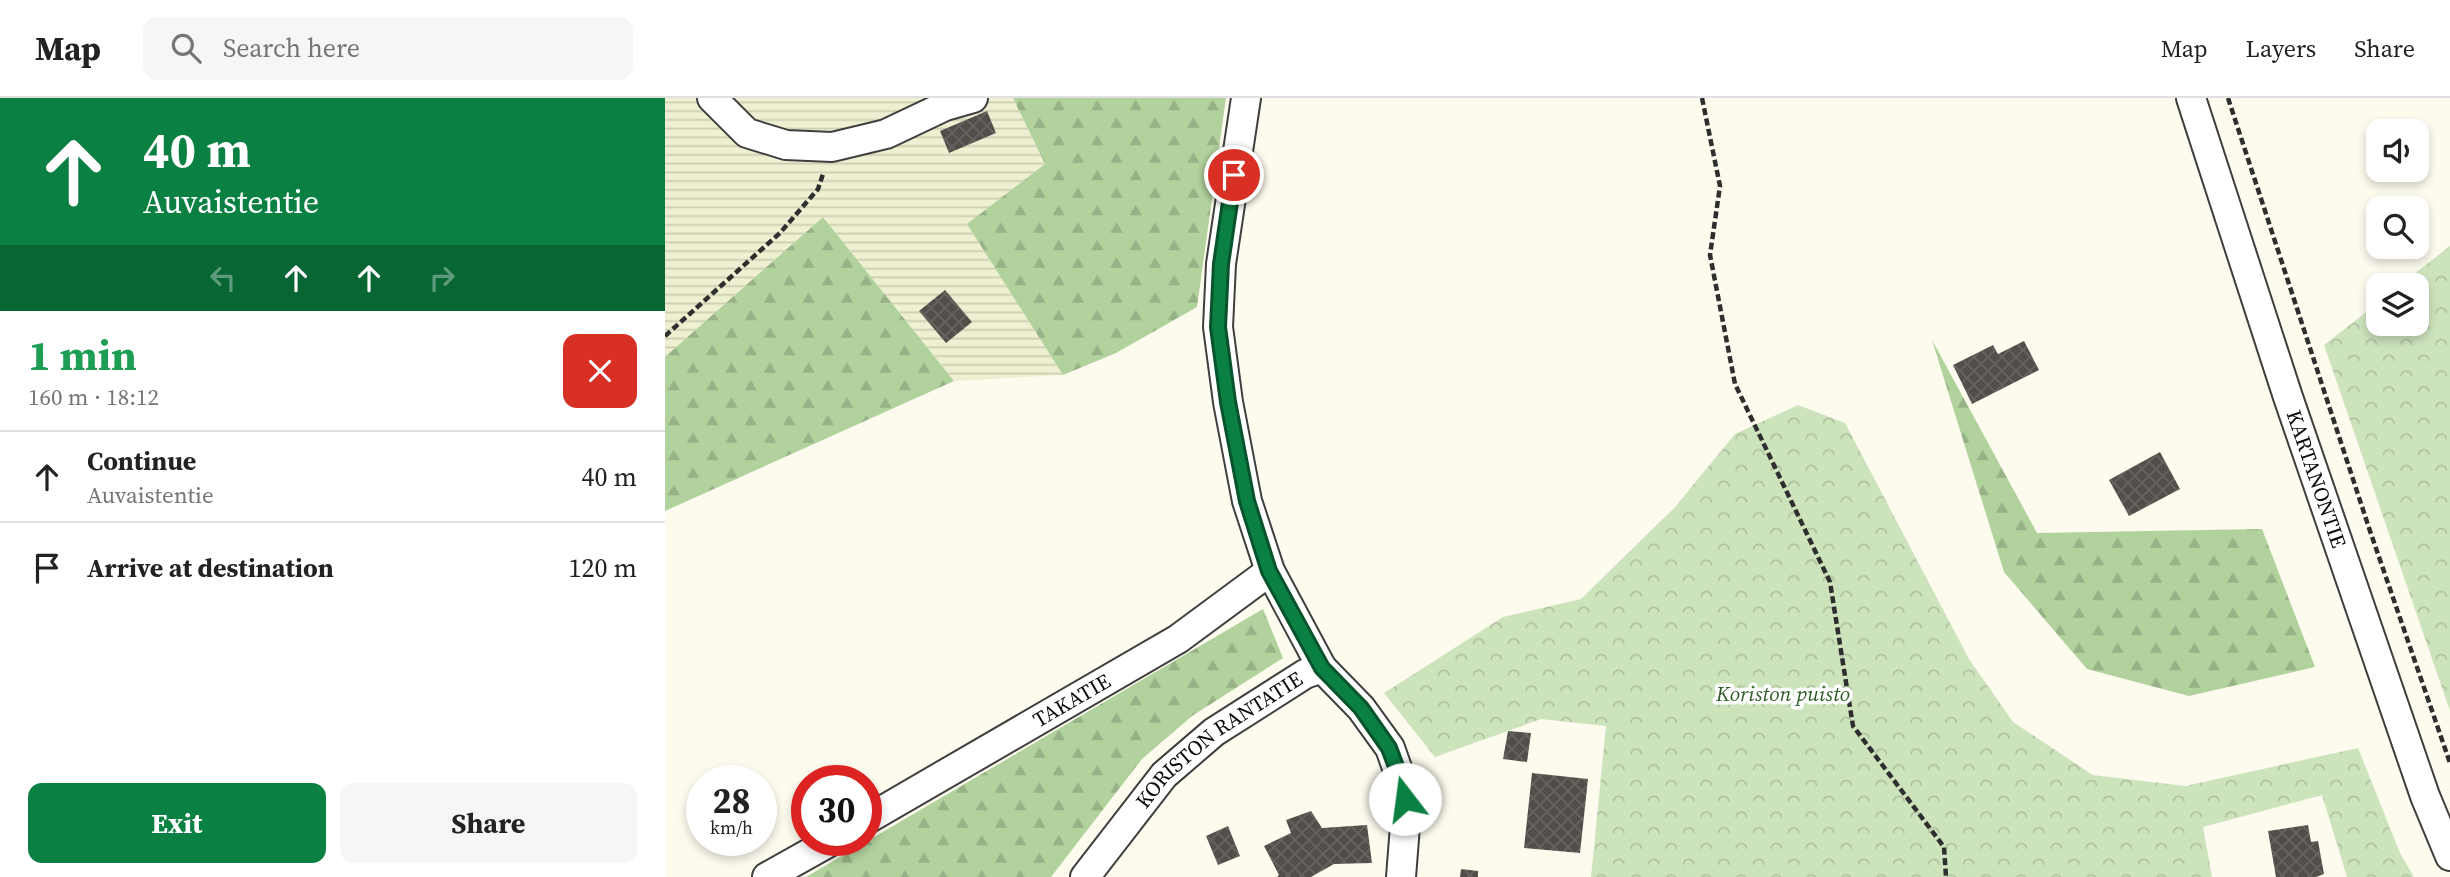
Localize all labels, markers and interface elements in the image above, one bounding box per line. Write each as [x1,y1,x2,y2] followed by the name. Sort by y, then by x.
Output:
[143,17,633,80] search box
[35,26,101,71] text: Map
[167,29,205,67] icon: search
[223,30,360,66] text: Search here
[2161,32,2208,65] text: Map
[2246,32,2316,65] text: Layers
[2354,32,2415,65] text: Share
[143,116,251,183] text: 40 m
[2366,119,2429,336] map controls
[2366,119,2429,182] button: sound
[28,126,119,217] icon: ahead
[1204,145,1264,205] pin
[1215,156,1253,194] icon: arrive
[143,180,319,224] text: Auvaistentie
[2366,196,2429,259] button: search
[204,259,242,297] icon: left
[277,259,315,297] icon: ahead
[350,259,388,297] icon: ahead
[423,259,461,297] icon: right
[2366,273,2429,336] button: layers
[28,326,137,384] text: 1 min
[563,334,637,408] button: close
[28,381,159,413] text: 160 m · 18:12
[2280,406,2354,552] street label: KARTANONTIE
[87,443,196,479] text: Continue
[28,458,66,496] icon: ahead
[582,459,637,495] text: 40 m
[87,479,214,511] text: Auvaistentie
[28,549,66,587] icon: arrive
[87,550,334,586] text: Arrive at destination
[569,550,637,586] text: 120 m
[1129,664,1308,814] street label: KORISTON RANTATIE
[1028,666,1116,734] street label: TAKATIE
[1715,679,1850,708] park label: Koriston puisto
[1368,762,1442,836] position arrow
[791,765,882,856] speed limit sign: 30
[713,777,750,825] text: 28
[28,783,326,863] button: Exit
[340,783,637,863] button: Share
[710,815,753,840] text: km/h

